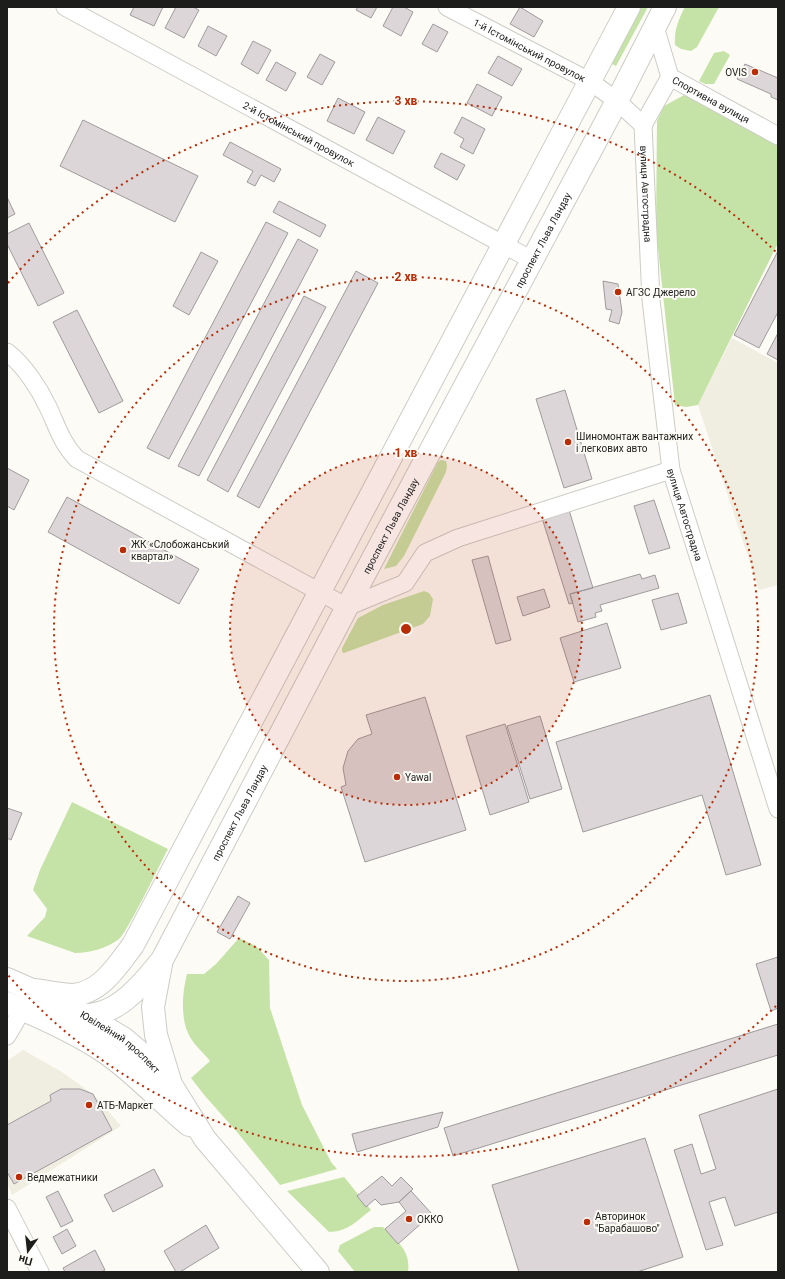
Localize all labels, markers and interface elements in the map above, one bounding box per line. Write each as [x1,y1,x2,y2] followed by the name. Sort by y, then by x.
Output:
[472,16,588,84] street label: 1-й Істомінський провулок
[725,67,747,78] place label: OVIS
[750,67,760,77] marker: OVIS
[670,74,752,125] street label: Спортивна вулиця
[395,94,418,108] text: 3 хв
[241,99,357,169] street label: 2-й Істомінський провулок
[638,145,654,243] street label: вулиця Автострадна
[513,190,573,290] street label: проспект Льва Ландау
[395,270,418,284] text: 2 хв
[613,287,623,297] marker: АГЗС Джерело
[626,287,696,298] place label: АГЗС Джерело
[576,431,693,454] place label: Шиномонтаж вантажних і легкових авто
[563,437,573,447] marker: Шиномонтаж вантажних і легкових авто
[395,446,418,460] text: 1 хв
[665,467,705,562] street label: вулиця Автострадна
[360,476,420,576] street label: проспект Льва Ландау
[131,539,230,562] place label: ЖК «Слобожанський квартал»
[118,545,128,555] marker: ЖК «Слобожанський квартал»
[399,622,413,636] centre of rings
[210,762,269,862] street label: проспект Льва Ландау
[392,772,402,782] marker: Yawal
[405,772,431,783] place label: Yawal
[78,1008,163,1075] street label: Ювілейний проспект
[84,1100,94,1110] marker: АТБ-Маркет
[97,1100,153,1111] place label: АТБ-Маркет
[14,1172,24,1182] marker: Ведмежатники
[27,1172,98,1183] place label: Ведмежатники
[595,1211,660,1234] place label: Авторинок "Барабашово"
[404,1214,414,1224] marker: ОККО
[417,1214,444,1225] place label: ОККО
[582,1217,592,1227] marker: Авторинок "Барабашово"
[8,1231,48,1271] north arrow
[17,1252,34,1268] text: Пн

